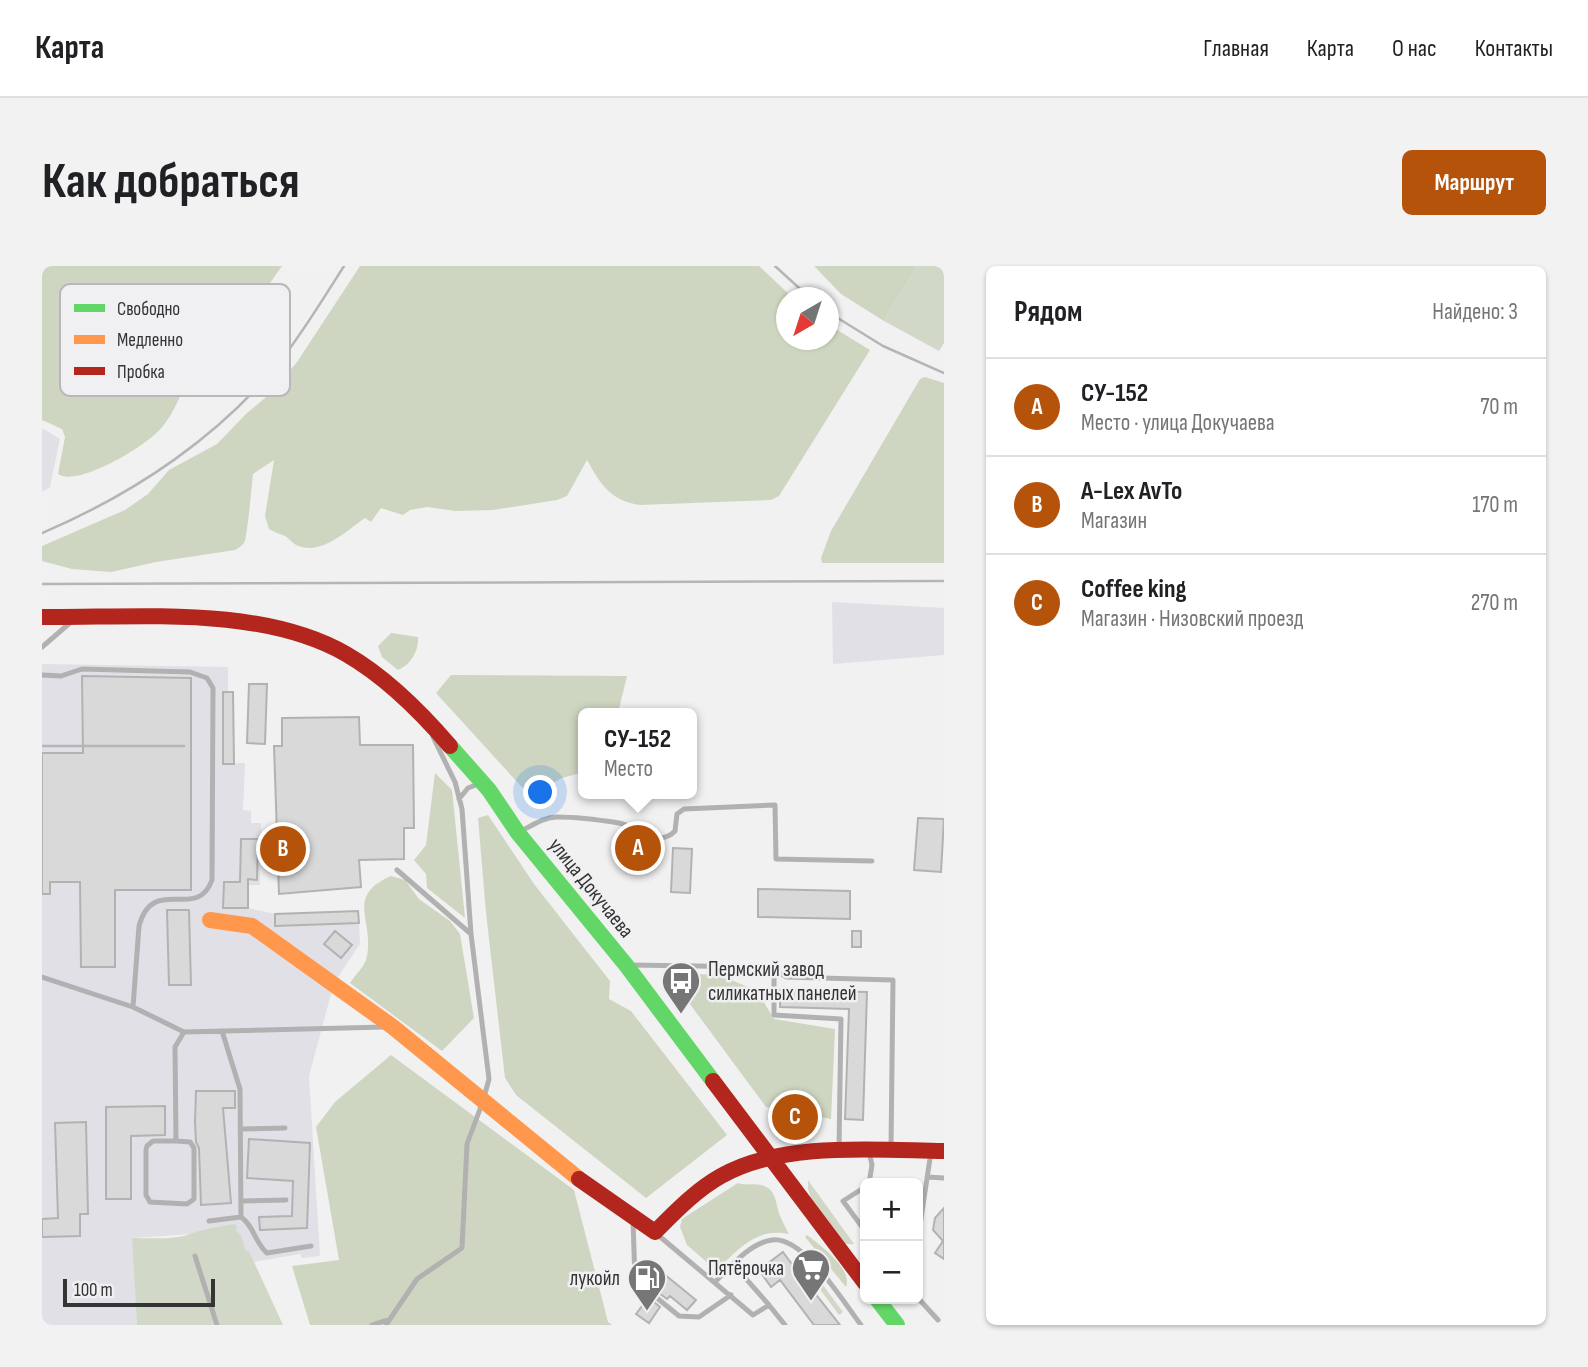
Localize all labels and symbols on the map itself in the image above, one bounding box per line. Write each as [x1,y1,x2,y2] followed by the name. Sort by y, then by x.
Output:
[60,284,290,396] legend
[776,287,839,350] north arrow
[117,298,180,321] text: Свободно
[117,329,183,352] text: Медленно
[117,361,165,384] text: Пробка
[523,775,557,809] your location
[615,822,661,874] pin: A
[260,823,306,875] pin: B
[543,833,639,943] street label: улица Докучаева
[708,957,857,1006] place label: Пермский завод силикатных панелей
[660,960,702,1015] bus stop icon: Пермский завод силикатных панелей
[772,1091,818,1143] pin: C
[790,1247,832,1302] supermarket icon: Пятёрочка
[708,1256,784,1281] place label: Пятёрочка
[626,1257,668,1312] fuel station icon: лукойл
[570,1266,620,1291] place label: лукойл
[63,1276,215,1308] scale bar

